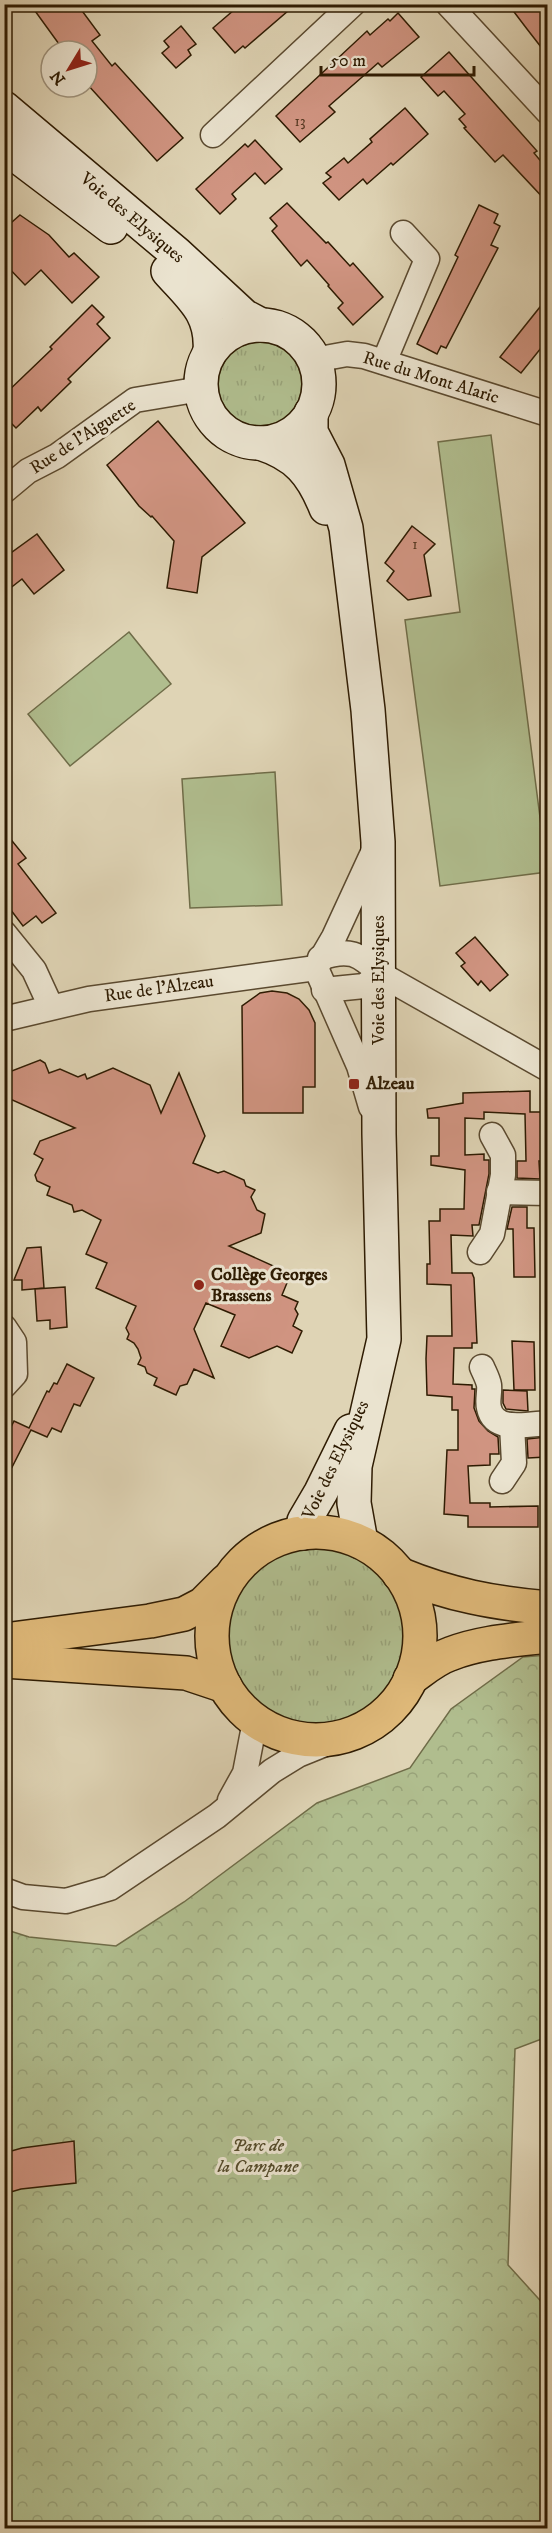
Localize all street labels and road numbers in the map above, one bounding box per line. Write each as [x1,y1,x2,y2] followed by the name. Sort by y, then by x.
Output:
[75,167,189,268] street label: Voie des Elysiques
[360,347,502,409] street label: Rue du Mont Alaric
[26,395,140,479] street label: Rue de l'Aiguette
[368,915,390,1046] street label: Voie des Elysiques
[103,970,215,1008] street label: Rue de l'Alzeau
[297,1397,374,1524] street label: Voie des Elysiques

